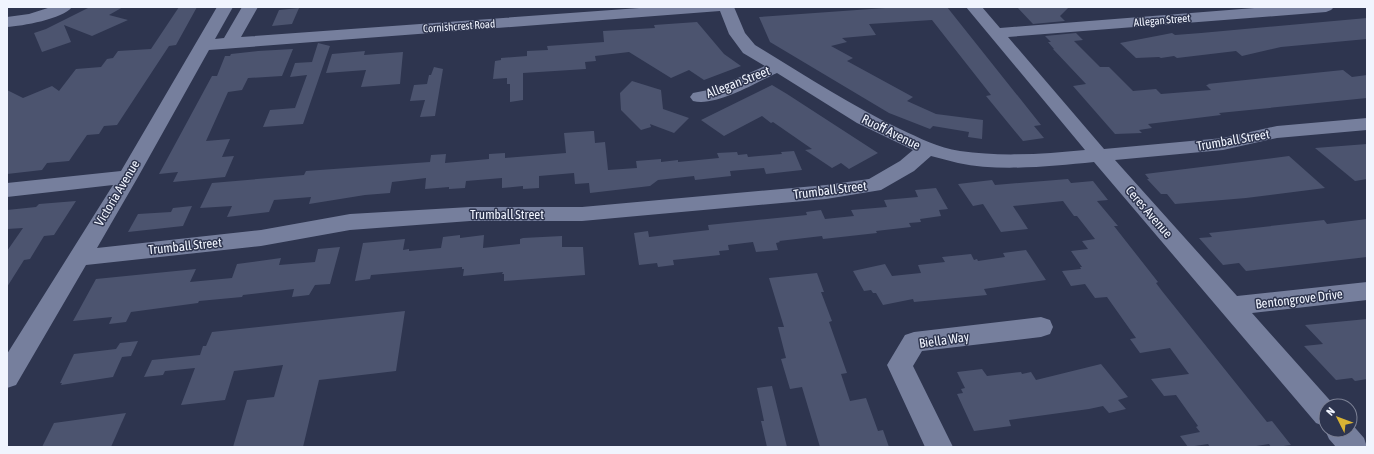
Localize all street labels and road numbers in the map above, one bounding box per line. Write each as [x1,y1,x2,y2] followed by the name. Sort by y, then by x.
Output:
[1133,12,1191,28] street label: Allegan Street
[423,17,495,35] street label: Cornishcrest Road
[704,63,772,101] street label: Allegan Street
[859,111,923,153] street label: Ruoff Avenue
[1195,126,1271,154] street label: Trumball Street
[91,157,143,229] street label: Victoria Avenue
[792,178,868,202] street label: Trumball Street
[1122,183,1176,241] street label: Ceres Avenue
[470,207,544,222] street label: Trumball Street
[148,235,223,257] street label: Trumball Street
[1254,286,1344,312] street label: Bentongrove Drive
[918,329,971,351] street label: Biella Way

